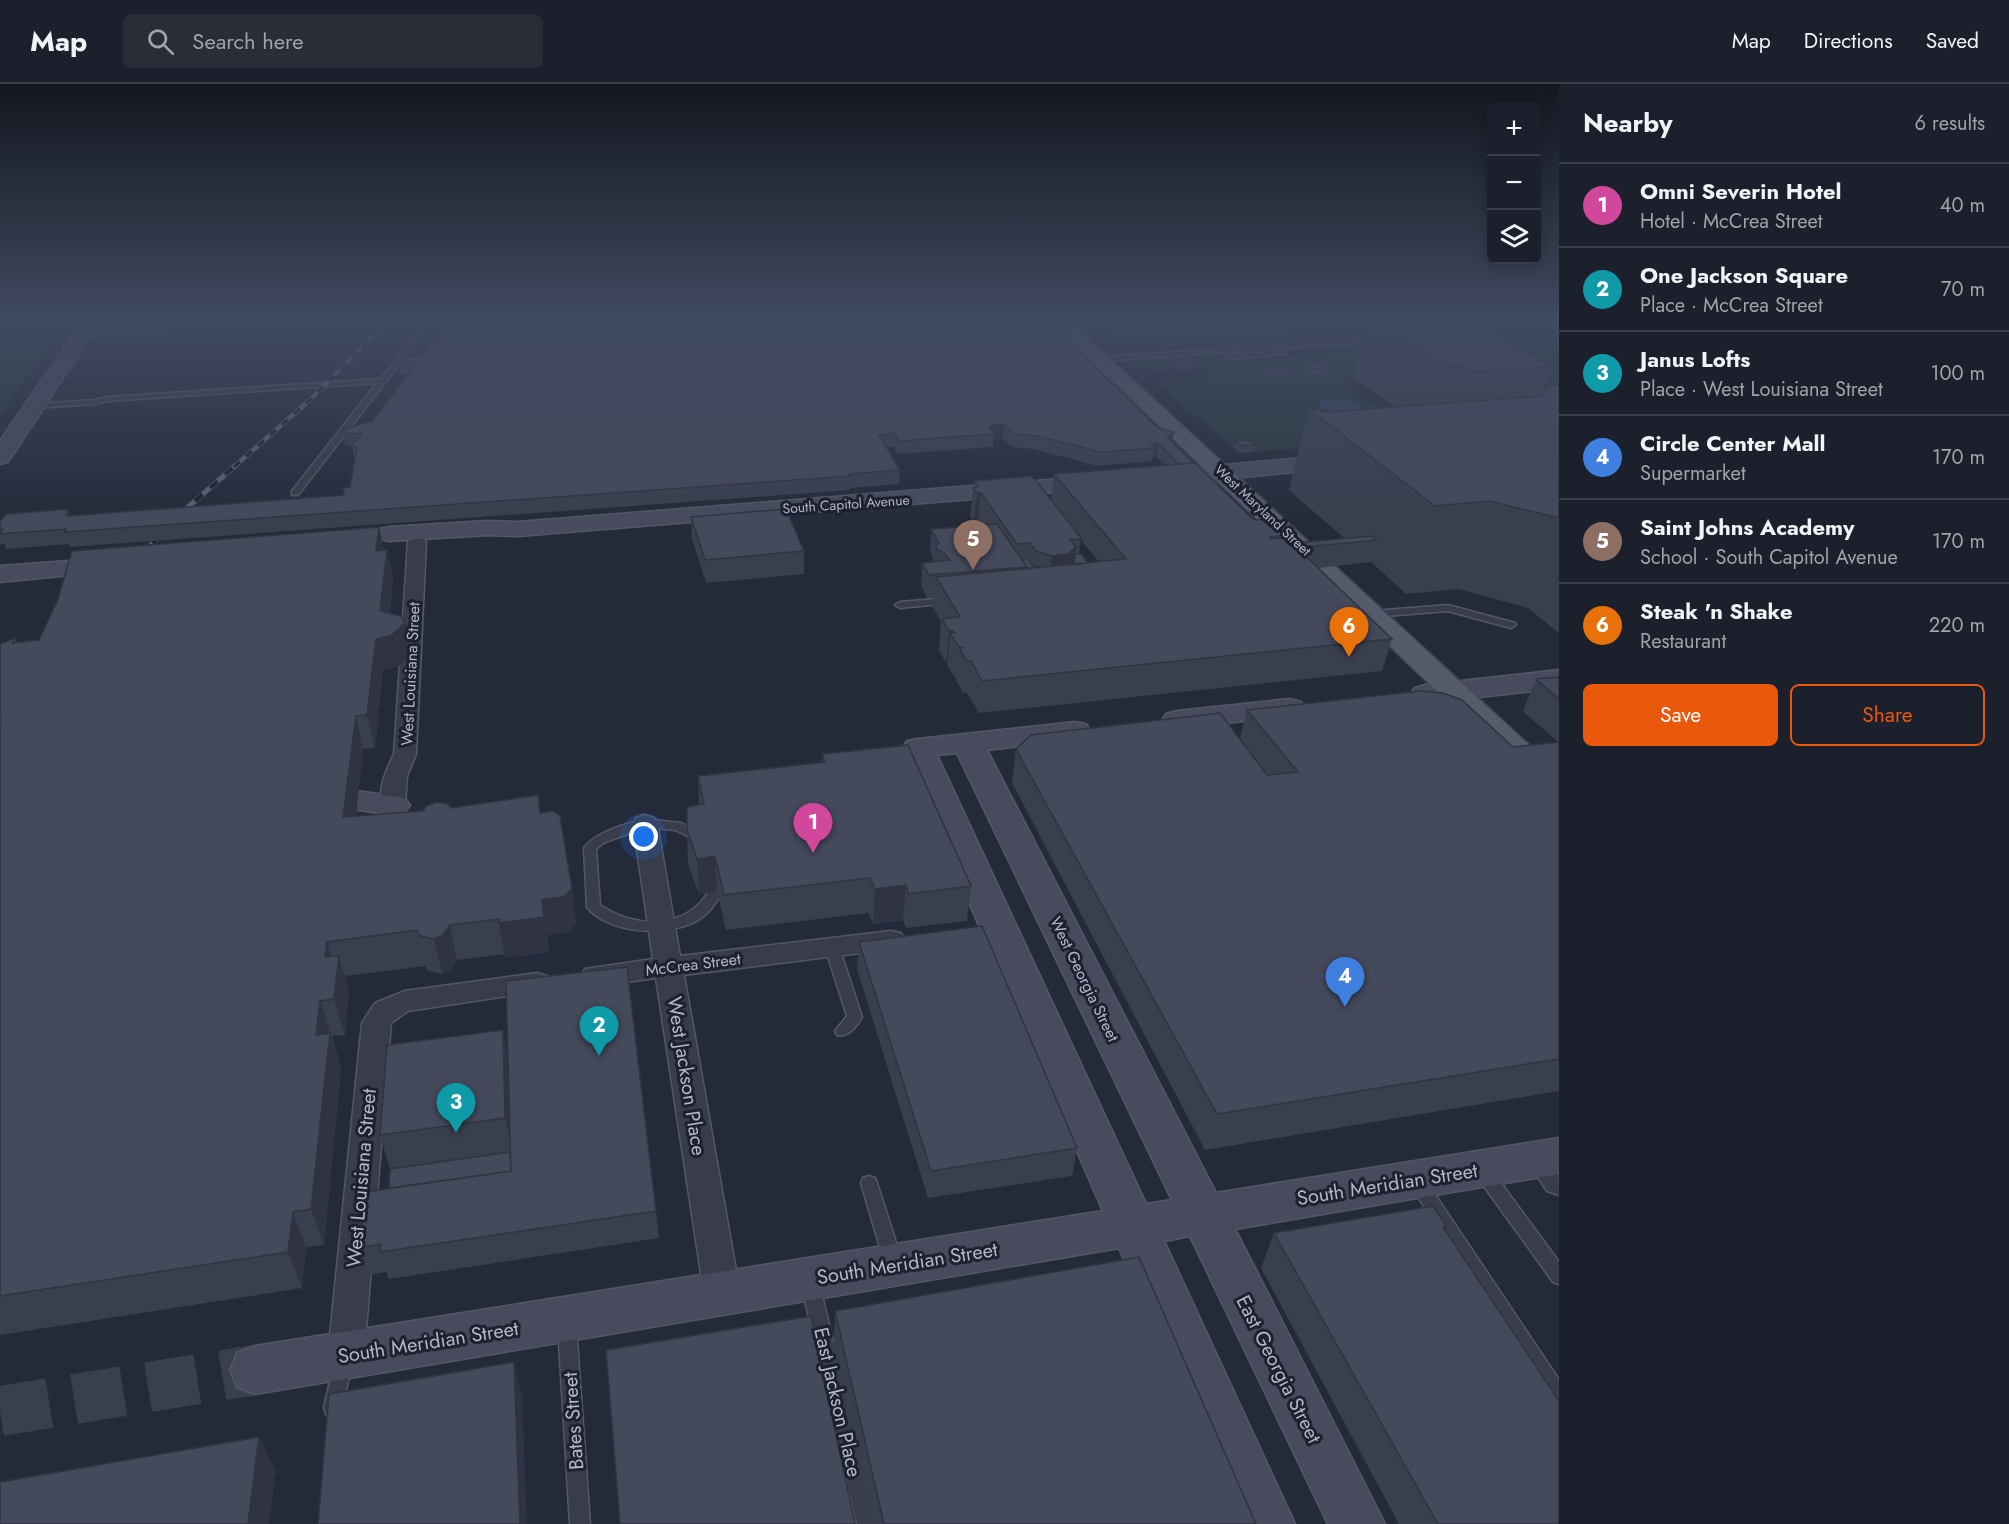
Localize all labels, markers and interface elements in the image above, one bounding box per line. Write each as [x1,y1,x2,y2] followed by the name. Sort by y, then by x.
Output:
[123,14,543,68] search box
[30,21,87,62] text: Map
[144,25,177,58] icon: search
[192,25,304,57] text: Search here
[1732,26,1771,56] text: Map
[1804,26,1893,56] text: Directions
[1926,26,1979,56] text: Saved
[1487,102,1541,264] map controls
[1487,102,1541,156] button: +
[1583,104,1672,142] text: Nearby
[1915,109,1985,138] text: 6 results
[1487,156,1541,210] button: −
[1640,175,1842,207] text: Omni Severin Hotel
[1597,191,1608,220] text: 1
[1940,191,1985,220] text: 40 m
[1640,207,1823,236] text: Hotel · McCrea Street
[1487,210,1541,264] button: layers
[1640,259,1848,291] text: One Jackson Square
[1596,275,1609,304] text: 2
[1941,275,1985,304] text: 70 m
[1640,291,1823,320] text: Place · McCrea Street
[1640,343,1750,375] text: Janus Lofts
[1596,359,1609,388] text: 3
[1930,359,1985,388] text: 100 m
[1640,375,1883,404] text: Place · West Louisiana Street
[1640,427,1825,459] text: Circle Center Mall
[1596,443,1609,472] text: 4
[1932,443,1985,472] text: 170 m
[1640,459,1746,488] text: Supermarket
[1210,460,1316,561] street label: West Maryland Street
[782,490,910,518] street label: South Capitol Avenue
[1640,511,1854,543] text: Saint Johns Academy
[954,520,992,570] pin: 5
[1596,527,1609,556] text: 5
[1932,527,1985,556] text: 170 m
[1640,543,1898,572] text: School · South Capitol Avenue
[1640,595,1793,627] text: Steak 'n Shake
[395,601,426,746] street label: West Louisiana Street
[1330,608,1368,657] pin: 6
[1596,611,1609,640] text: 6
[1929,611,1985,640] text: 220 m
[1640,627,1726,656] text: Restaurant
[1583,684,1778,746] button: Save
[1790,684,1985,746] button: Share
[794,804,832,853] pin: 1
[629,822,658,851] your location
[1044,913,1125,1046] street label: West Georgia Street
[644,947,742,982] street label: McCrea Street
[1326,958,1364,1007] pin: 4
[660,994,713,1158] street label: West Jackson Place
[580,1006,618,1056] pin: 2
[436,1084,476,1133] pin: 3
[339,1087,384,1269] street label: West Louisiana Street
[1295,1156,1480,1213] street label: South Meridian Street
[815,1235,1000,1292] street label: South Meridian Street
[1229,1290,1328,1448] street label: East Georgia Street
[336,1314,521,1371] street label: South Meridian Street
[806,1324,869,1480] street label: East Jackson Place
[556,1371,591,1471] street label: Bates Street

